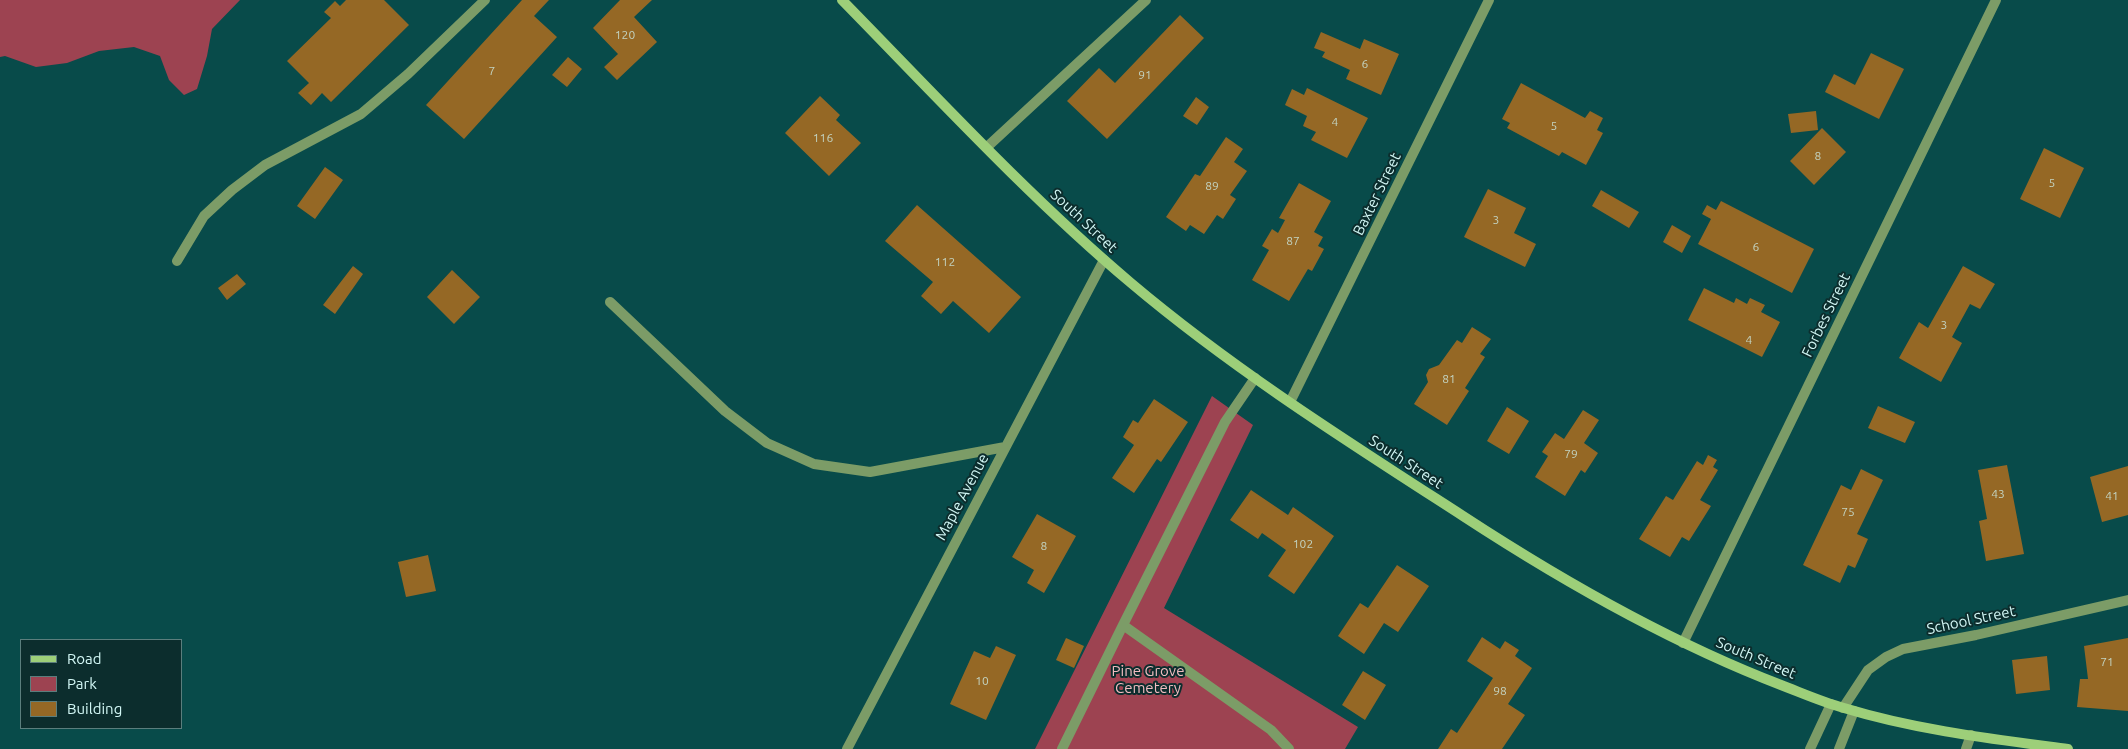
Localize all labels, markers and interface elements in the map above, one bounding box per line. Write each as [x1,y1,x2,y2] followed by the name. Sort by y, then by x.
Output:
[615,28,635,42] house number: 120
[1362,57,1368,71] house number: 6
[489,64,495,78] house number: 7
[1138,68,1152,82] house number: 91
[1332,115,1338,129] house number: 4
[1551,119,1557,133] house number: 5
[813,131,833,145] house number: 116
[1815,149,1821,163] house number: 8
[1349,150,1405,238] street label: Baxter Street
[2049,176,2055,190] house number: 5
[1205,179,1219,193] house number: 89
[1047,185,1121,257] street label: South Street
[1493,213,1499,227] house number: 3
[1286,234,1300,248] house number: 87
[1753,240,1759,254] house number: 6
[935,255,955,269] house number: 112
[1798,270,1854,360] street label: Forbes Street
[1941,318,1947,332] house number: 3
[1746,333,1752,347] house number: 4
[1442,372,1456,386] house number: 81
[1365,431,1447,493] street label: South Street
[1564,447,1578,461] house number: 79
[932,451,992,543] street label: Maple Avenue
[1991,487,2005,501] house number: 43
[2105,489,2119,503] house number: 41
[1841,505,1855,519] house number: 75
[1293,537,1313,551] house number: 102
[1041,539,1047,553] house number: 8
[1925,602,2017,638] street label: School Street
[1713,633,1799,683] street label: South Street
[20,639,182,729] legend
[67,650,102,667] text: Road
[2100,655,2114,669] house number: 71
[1112,662,1184,697] park label: Pine Grove Cemetery
[975,674,989,688] house number: 10
[67,675,97,692] text: Park
[1493,684,1507,698] house number: 98
[67,700,122,717] text: Building

